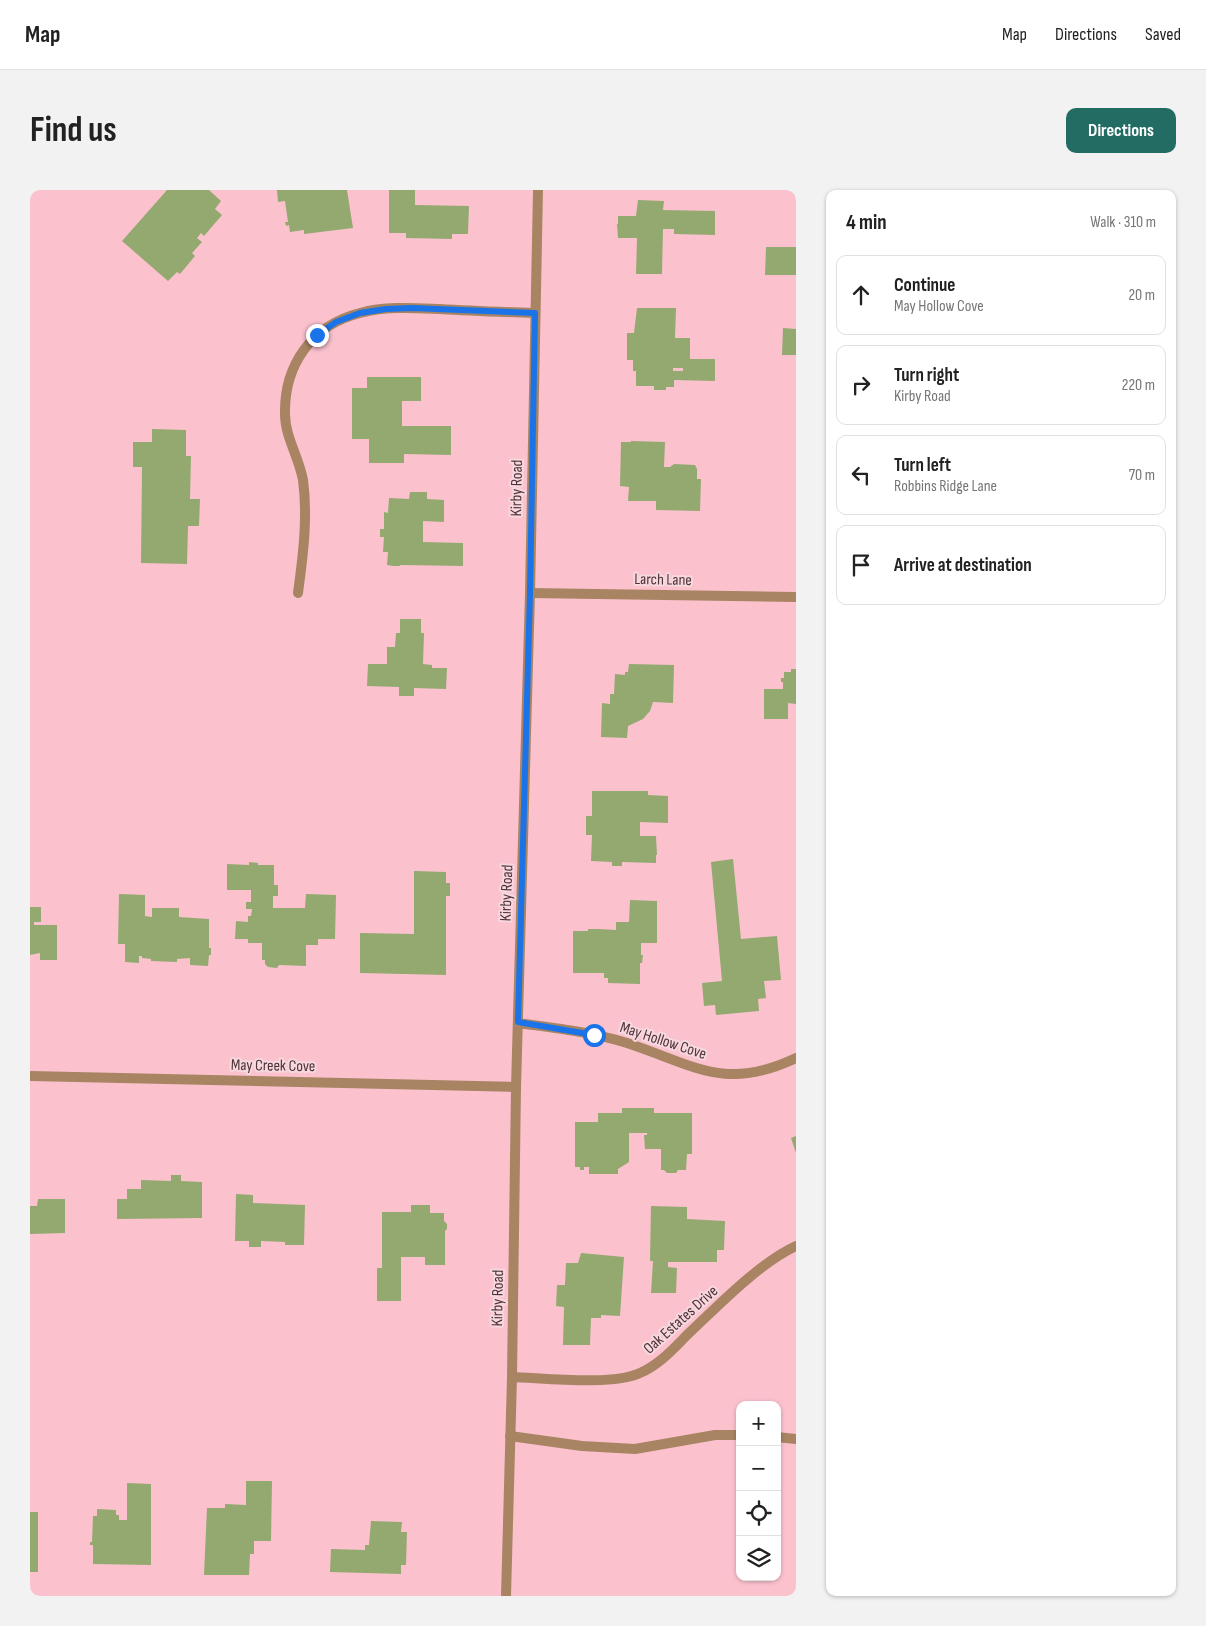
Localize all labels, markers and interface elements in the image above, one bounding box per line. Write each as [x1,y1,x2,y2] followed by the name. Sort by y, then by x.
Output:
[25,20,60,49] text: Map
[1002,24,1027,45] text: Map
[1055,24,1117,45] text: Directions
[1145,24,1181,45] text: Saved
[1066,108,1176,153] button: Directions
[30,109,117,152] text: Find us
[846,210,887,235] text: 4 min
[1090,213,1156,232] text: Walk · 310 m
[894,274,955,297] text: Continue
[847,281,875,309] icon: ahead
[1128,286,1155,305] text: 20 m
[894,297,984,316] text: May Hollow Cove
[306,324,329,347] route end
[894,364,959,387] text: Turn right
[847,371,875,399] icon: right
[1122,376,1155,395] text: 220 m
[894,387,951,406] text: Kirby Road
[894,454,951,477] text: Turn left
[507,459,527,517] street label: Kirby Road
[847,461,875,489] icon: left
[1129,466,1155,485] text: 70 m
[894,477,997,496] text: Robbins Ridge Lane
[847,551,875,579] icon: arrive
[894,554,1032,577] text: Arrive at destination
[634,570,692,590] street label: Larch Lane
[497,864,517,922] street label: Kirby Road
[617,1018,709,1064] street label: May Hollow Cove
[583,1024,606,1047] route start
[231,1056,315,1076] street label: May Creek Cove
[488,1269,508,1327] street label: Kirby Road
[640,1282,722,1358] street label: Oak Estates Drive
[736,1401,781,1581] map controls
[736,1401,781,1446] button: +
[736,1446,781,1491] button: −
[736,1491,781,1536] button: locate
[736,1536,781,1581] button: layers

